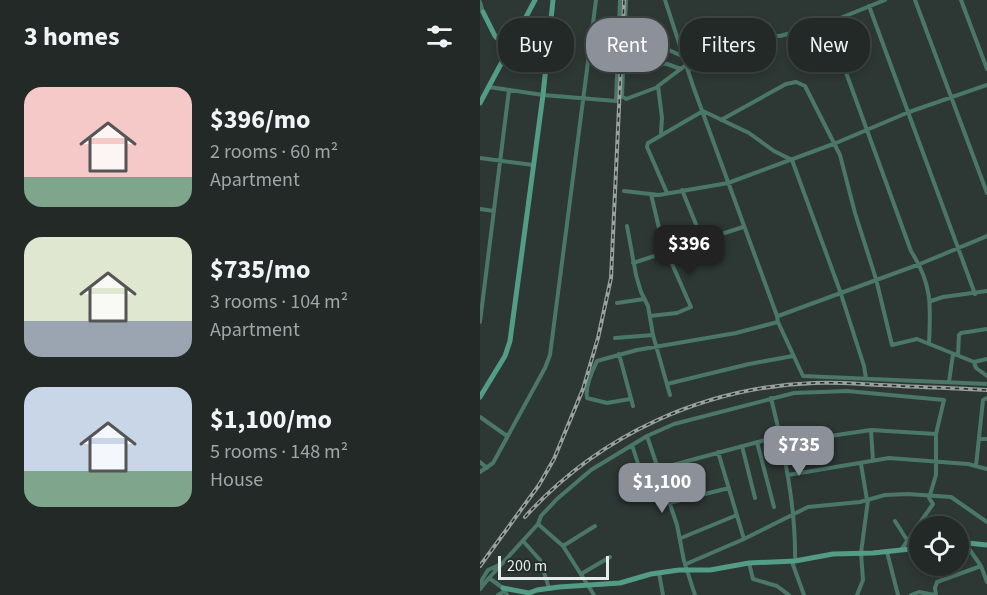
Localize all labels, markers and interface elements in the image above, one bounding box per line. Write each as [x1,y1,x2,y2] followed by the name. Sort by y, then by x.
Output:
[24,18,119,55] text: 3 homes
[498,18,574,72] chip: Buy
[586,18,668,72] chip: Rent
[680,18,776,72] chip: Filters
[788,18,870,72] chip: New
[423,20,456,53] icon: filters
[210,101,310,138] text: $396/mo
[72,111,144,183] icon: home
[210,138,338,166] text: 2 rooms · 60 m²
[210,166,300,194] text: Apartment
[653,225,725,276] pin: $396
[668,230,710,258] text: $396
[210,251,310,288] text: $735/mo
[72,261,144,333] icon: home
[210,288,348,316] text: 3 rooms · 104 m²
[210,316,300,344] text: Apartment
[210,401,332,438] text: $1,100/mo
[72,411,144,483] icon: home
[763,426,835,477] pin: $735
[778,431,820,459] text: $735
[210,438,348,466] text: 5 rooms · 148 m²
[613,463,711,514] pin: $1,100
[210,466,263,494] text: House
[633,468,691,496] text: $1,100
[909,516,969,576] map controls
[909,516,969,576] button: locate
[498,553,609,580] scale bar
[507,555,547,577] text: 200 m

